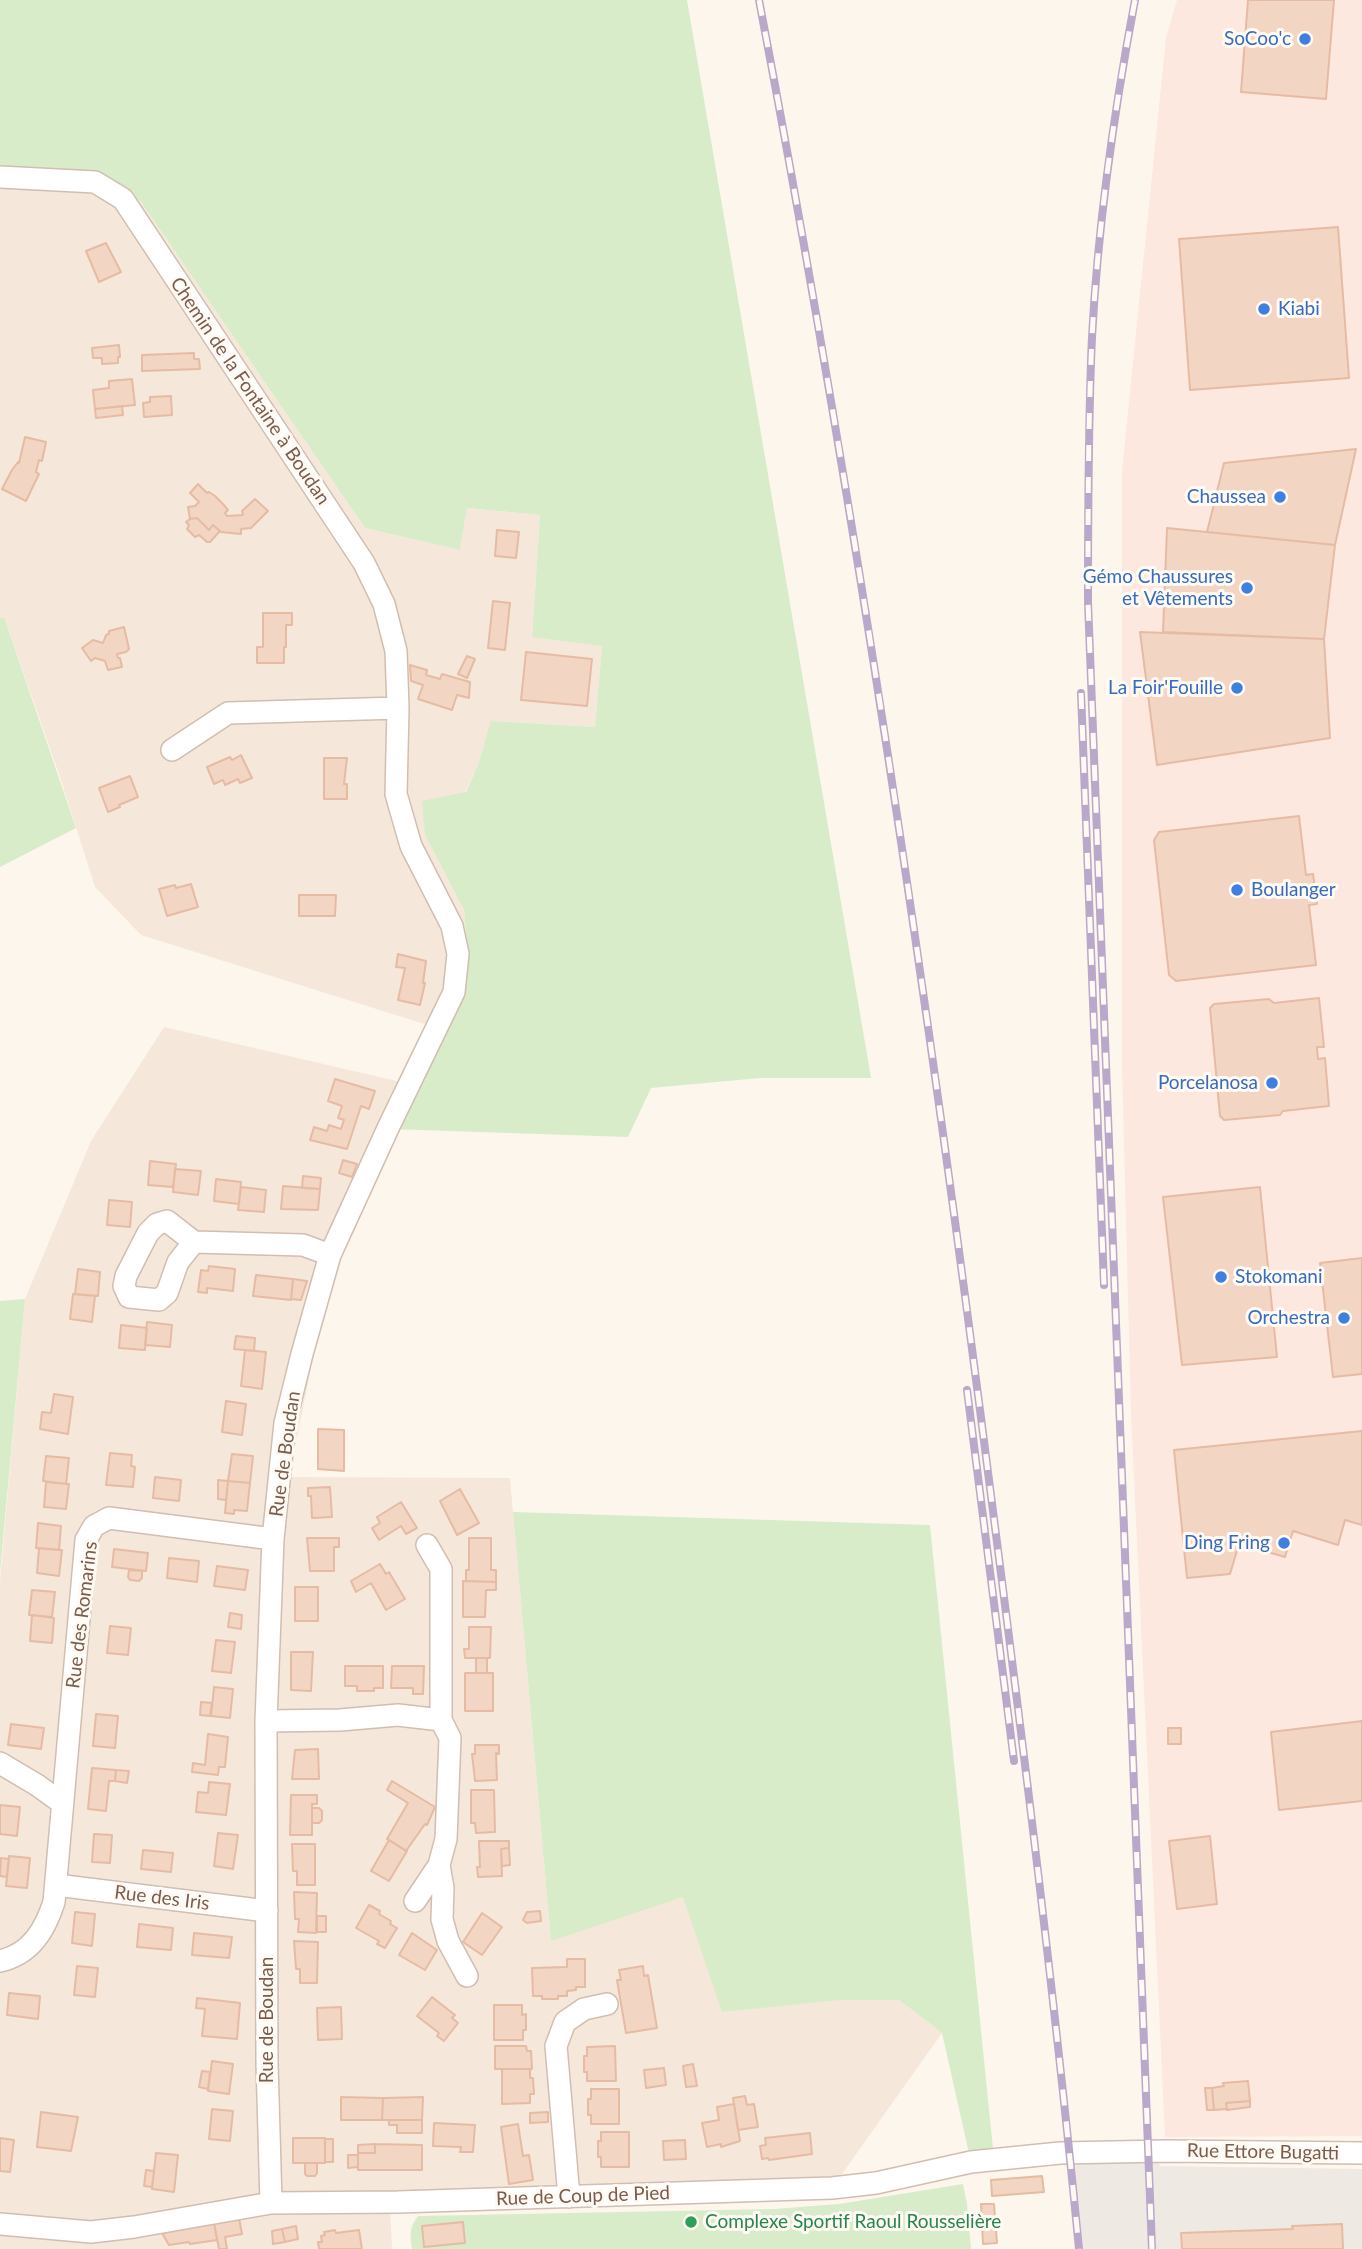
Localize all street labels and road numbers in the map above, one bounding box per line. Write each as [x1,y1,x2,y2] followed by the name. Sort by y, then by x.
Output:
[165,273,335,509] street label: Chemin de la Fontaine à Boudan
[265,1390,305,1518] street label: Rue de Boudan
[62,1540,102,1690] street label: Rue des Romarins
[113,1881,211,1915] street label: Rue des Iris
[256,1957,278,2083] street label: Rue de Boudan
[1187,2139,1339,2165] street label: Rue Ettore Bugatti
[496,2182,670,2210] street label: Rue de Coup de Pied

